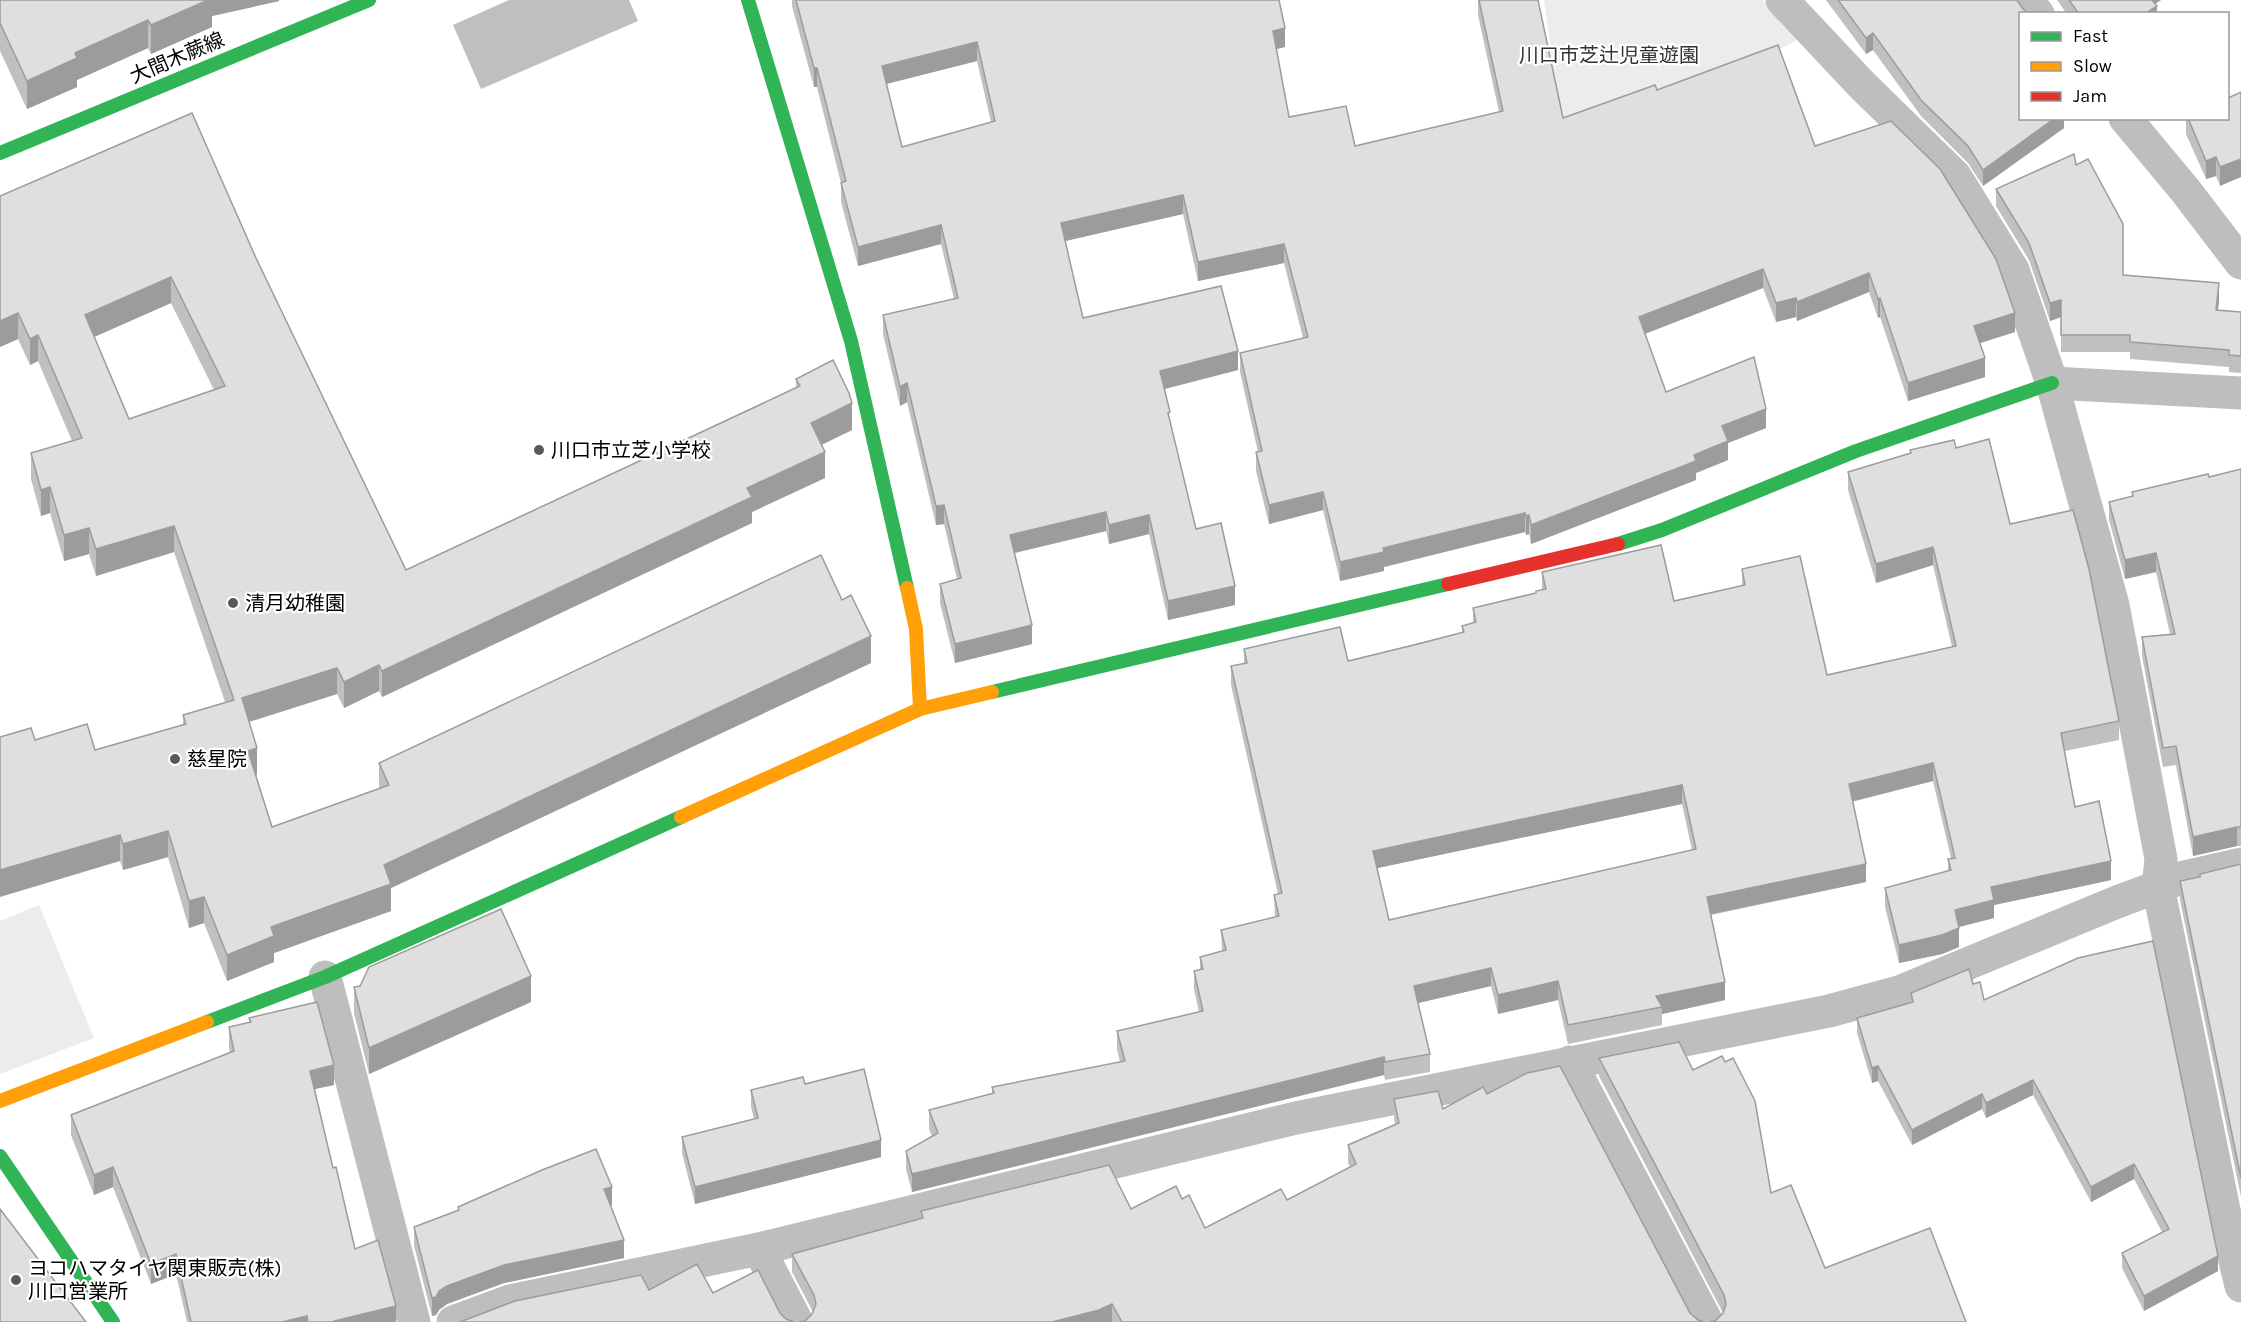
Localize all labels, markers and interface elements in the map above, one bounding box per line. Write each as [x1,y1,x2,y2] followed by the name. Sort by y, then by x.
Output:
[2019,12,2229,120] legend
[2073,25,2108,47] text: Fast
[126,28,228,88] street label: 大間木蕨線
[1519,44,1699,67] park label: 川口市芝辻児童遊園
[2073,55,2112,77] text: Slow
[2073,85,2107,107] text: Jam
[551,439,711,462] place label: 川口市立芝小学校
[532,443,546,457] marker: 川口市立芝小学校
[245,592,345,615] place label: 清月幼稚園
[226,596,240,610] marker: 清月幼稚園
[187,748,247,771] place label: 慈星院
[168,752,182,766] marker: 慈星院
[28,1257,282,1303] place label: ヨコハマタイヤ関東販売(株) 川口営業所
[9,1273,23,1287] marker: ヨコハマタイヤ関東販売(株) 川口営業所

